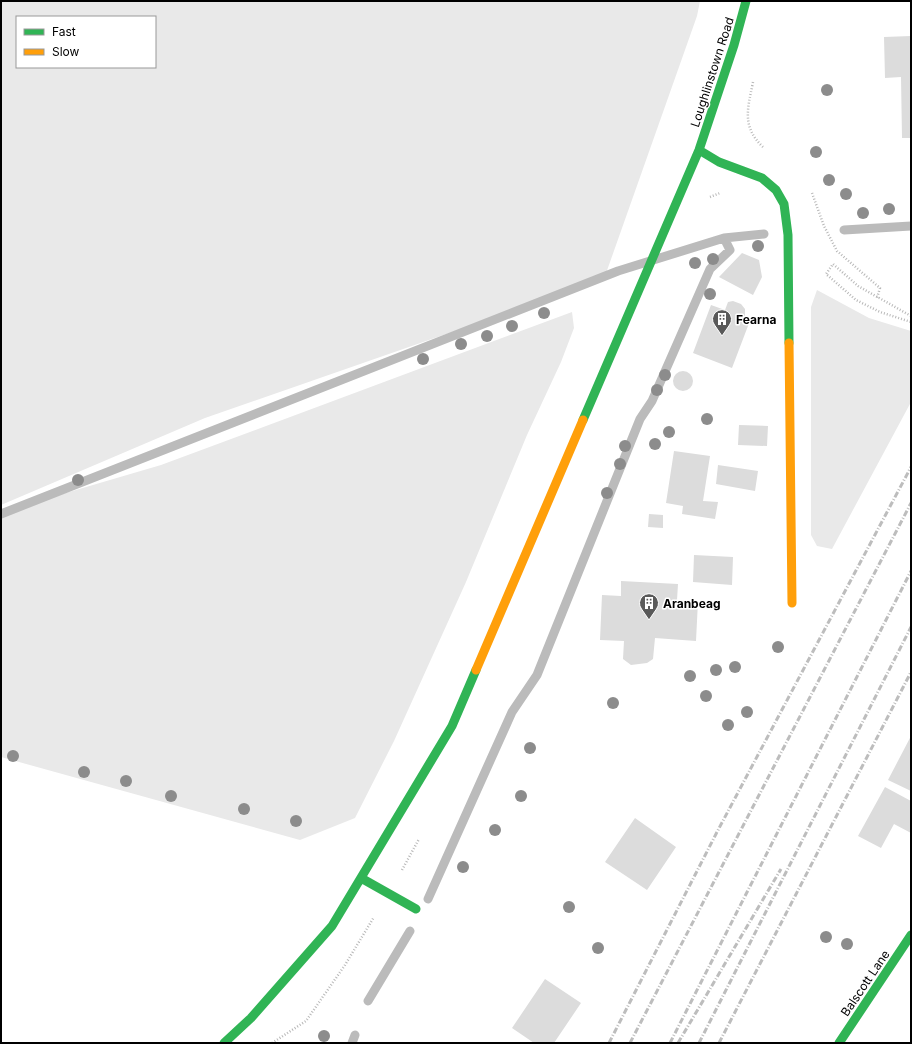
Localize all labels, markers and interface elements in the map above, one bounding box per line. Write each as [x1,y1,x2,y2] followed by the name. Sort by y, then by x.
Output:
[687,15,737,129] street label: Loughlinstown Road
[16,16,156,68] legend
[52,24,76,39] text: Fast
[52,44,80,59] text: Slow
[711,308,733,336] building icon: Fearna
[736,312,776,327] place label: Fearna
[638,592,660,620] building icon: Aranbeag
[663,596,721,611] place label: Aranbeag
[837,947,893,1019] street label: Balscott Lane

